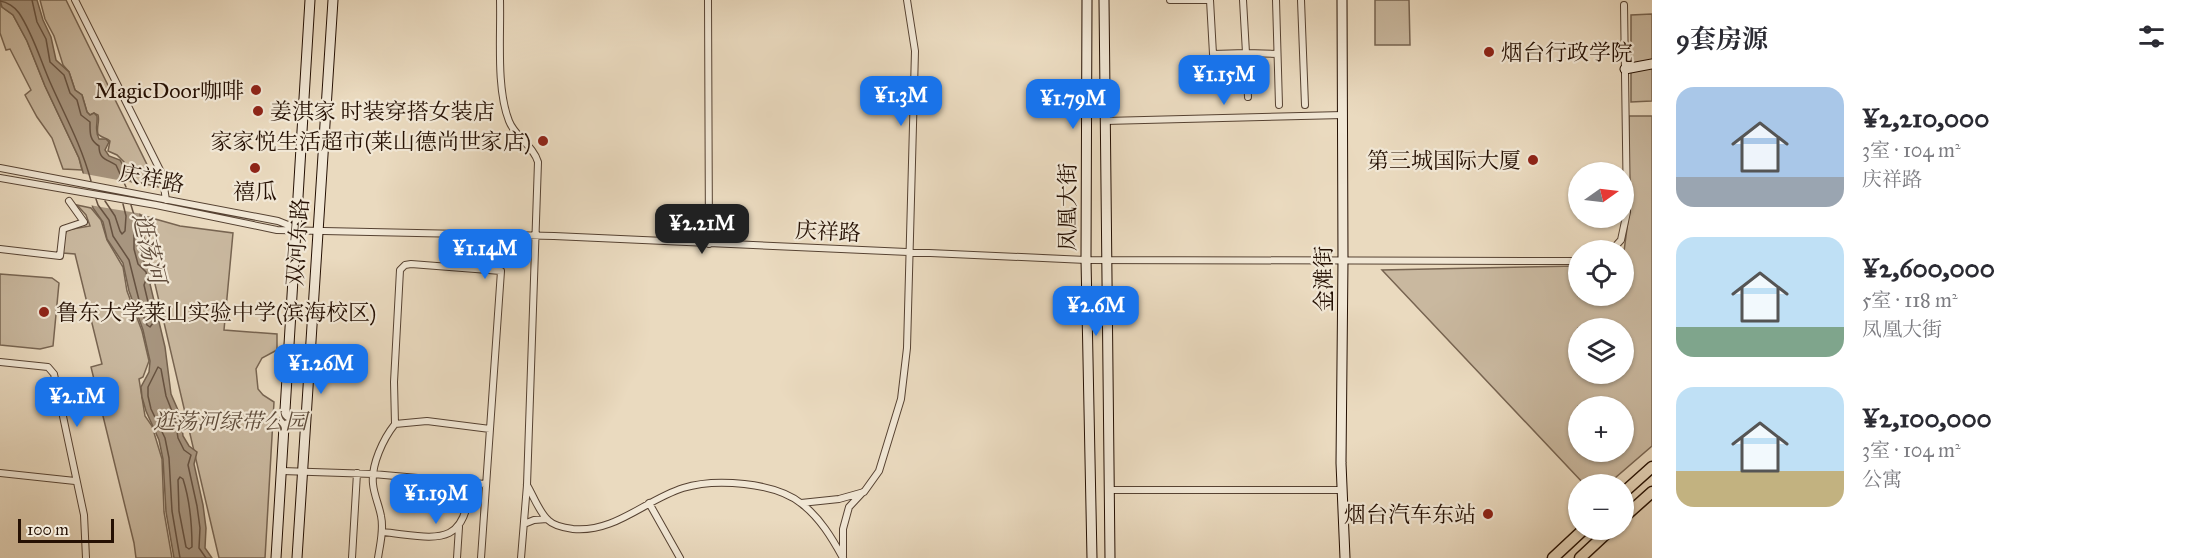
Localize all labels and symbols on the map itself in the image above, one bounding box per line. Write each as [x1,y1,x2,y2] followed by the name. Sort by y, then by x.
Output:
[1501,39,1633,66] place label: 烟台行政学院
[1482,45,1496,59] marker: 烟台行政学院
[1175,55,1273,106] pin: ¥1.15M
[859,76,943,127] pin: ¥1.3M
[95,77,244,104] place label: MagicDoor咖啡
[1024,79,1122,130] pin: ¥1.79M
[249,83,263,97] marker: MagicDoor咖啡
[270,98,495,125] place label: 姜淇家 时装穿搭女装店
[251,104,265,118] marker: 姜淇家 时装穿搭女装店
[211,128,531,155] place label: 家家悦生活超市(莱山德尚世家店)
[536,134,550,148] marker: 家家悦生活超市(莱山德尚世家店)
[1367,147,1521,174] place label: 第三城国际大厦
[1526,153,1540,167] marker: 第三城国际大厦
[117,159,187,198] street label: 庆祥路
[248,161,262,175] marker: 禧瓜
[1568,162,1634,228] north arrow
[1054,163,1081,251] street label: 凤凰大街
[233,178,277,205] place label: 禧瓜
[281,197,314,287] street label: 双河东路
[653,204,751,255] pin: ¥2.21M
[126,209,173,290] water label: 逛荡河
[794,216,862,247] street label: 庆祥路
[436,229,534,280] pin: ¥1.14M
[1310,246,1337,312] street label: 金滩街
[1054,286,1138,337] pin: ¥2.6M
[56,299,376,326] place label: 鲁东大学莱山实验中学(滨海校区)
[37,305,51,319] marker: 鲁东大学莱山实验中学(滨海校区)
[272,344,370,395] pin: ¥1.26M
[35,377,119,428] pin: ¥2.1M
[153,408,310,435] park label: 逛荡河绿带公园
[387,474,485,525] pin: ¥1.19M
[1344,501,1476,528] place label: 烟台汽车东站
[1481,507,1495,521] marker: 烟台汽车东站
[18,516,114,544] scale bar

